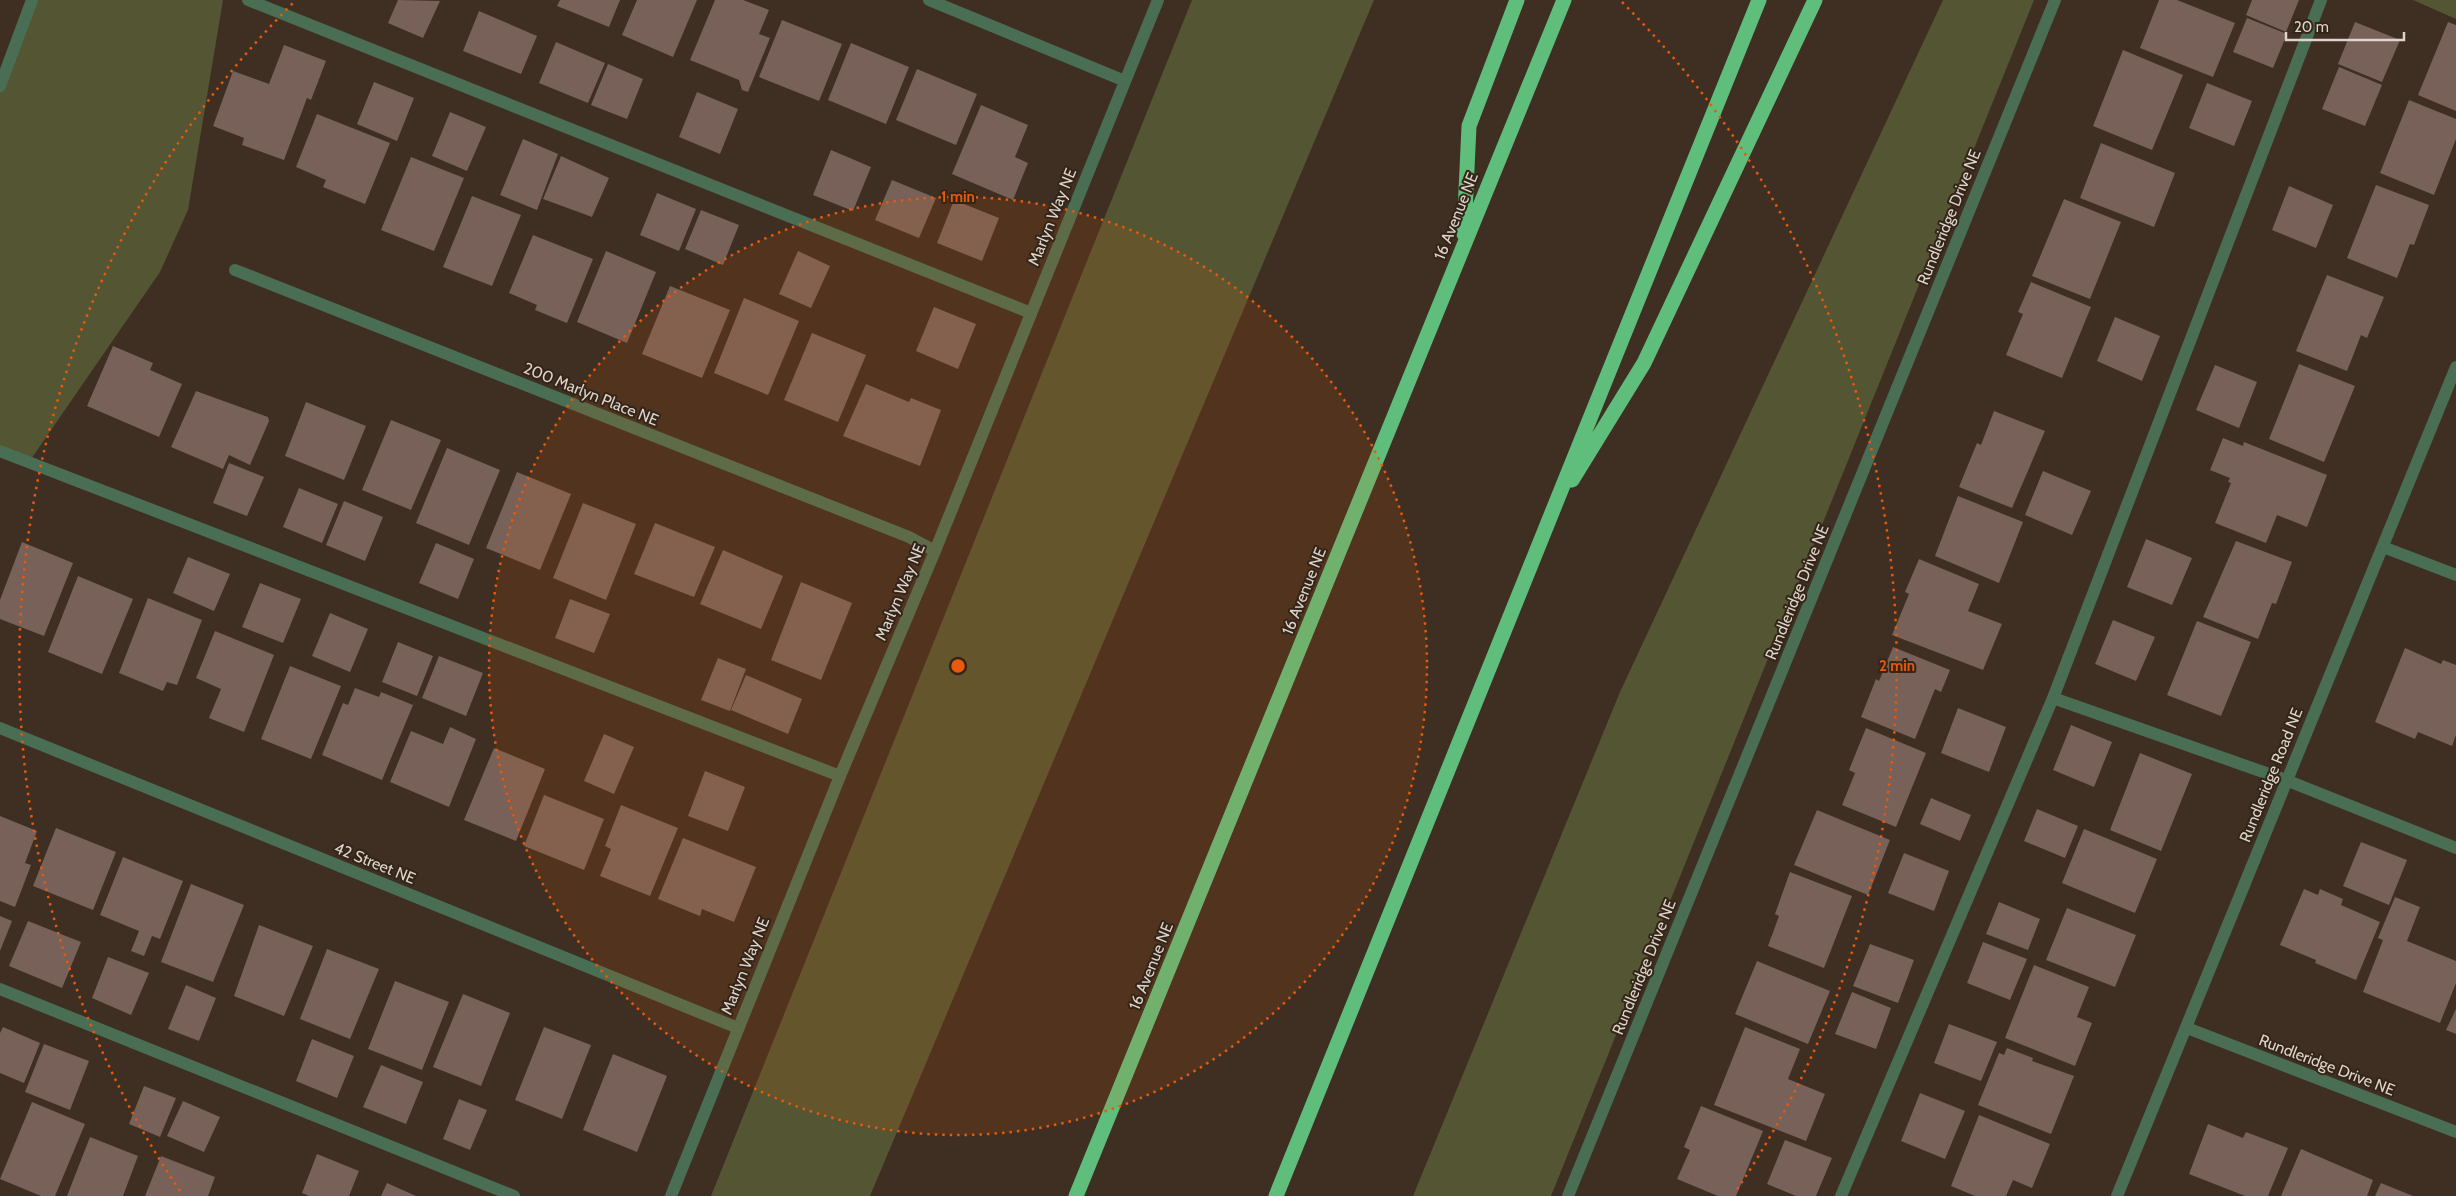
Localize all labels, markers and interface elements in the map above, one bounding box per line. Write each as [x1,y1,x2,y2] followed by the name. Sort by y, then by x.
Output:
[2286,10,2404,42] scale bar
[2294,18,2329,36] text: 20 m
[1913,146,1985,287] street label: Rundleridge Drive NE
[1024,165,1080,269] street label: Marlyn Way NE
[1430,169,1482,262] street label: 16 Avenue NE
[941,188,975,206] text: 1 min
[521,358,661,430] street label: 200 Marlyn Place NE
[1761,521,1833,662] street label: Rundleridge Drive NE
[871,540,929,643] street label: Marlyn Way NE
[1278,544,1330,637] street label: 16 Avenue NE
[949,657,967,675] centre of rings
[1879,657,1915,675] text: 2 min
[2235,705,2307,845] street label: Rundleridge Road NE
[332,838,419,888] street label: 42 Street NE
[1608,896,1680,1037] street label: Rundleridge Drive NE
[717,914,773,1018] street label: Marlyn Way NE
[1125,919,1177,1012] street label: 16 Avenue NE
[2256,1030,2398,1100] street label: Rundleridge Drive NE

